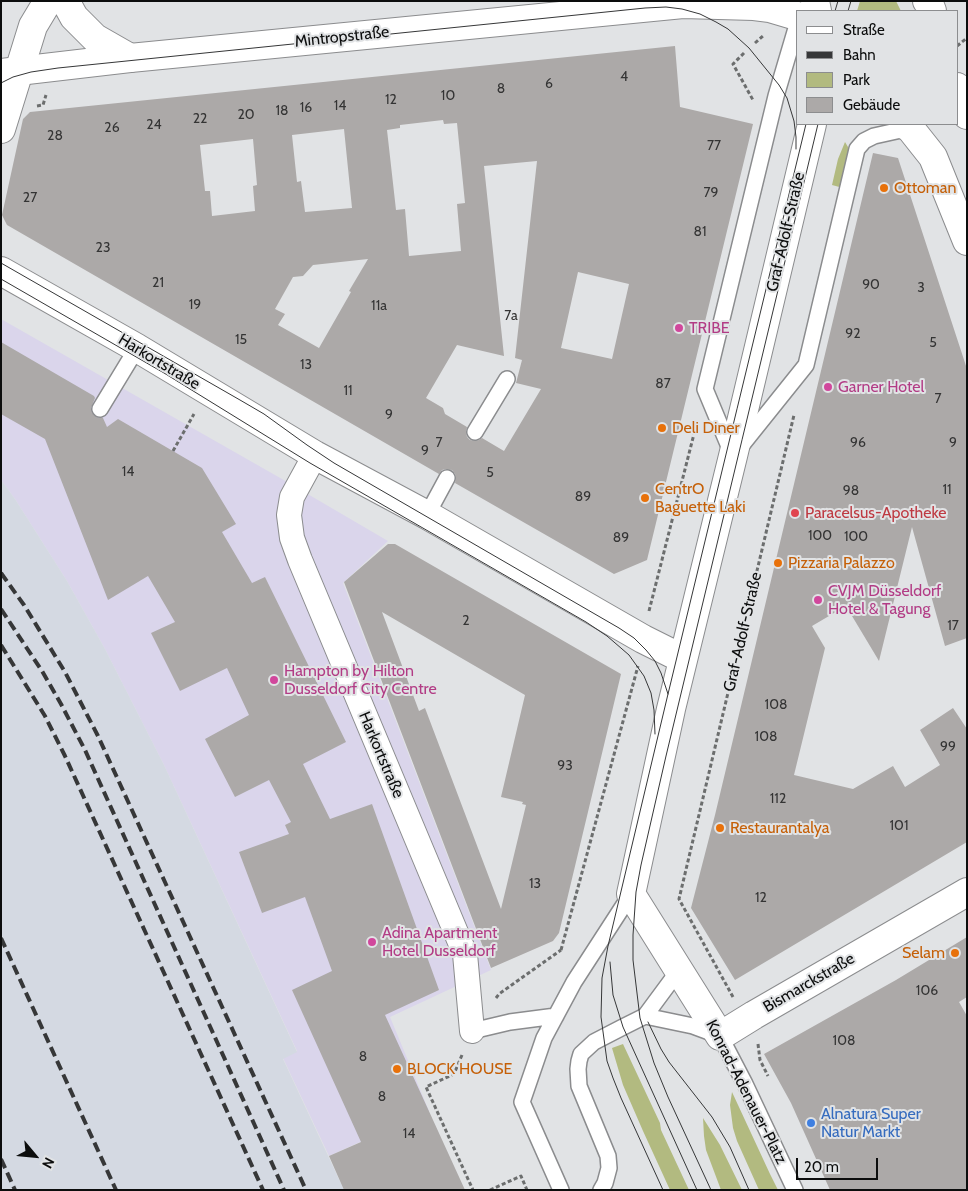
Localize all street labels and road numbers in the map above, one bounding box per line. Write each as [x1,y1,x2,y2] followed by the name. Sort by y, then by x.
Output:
[294,22,390,52] street label: Mintropstraße
[763,170,809,294] street label: Graf-Adolf-Straße
[115,330,203,394] street label: Harkortstraße
[720,570,766,694] street label: Graf-Adolf-Straße
[354,709,408,801] street label: Harkortstraße
[760,949,858,1017] street label: Bismarckstraße
[701,1017,791,1167] street label: Konrad-Adenauer-Platz

